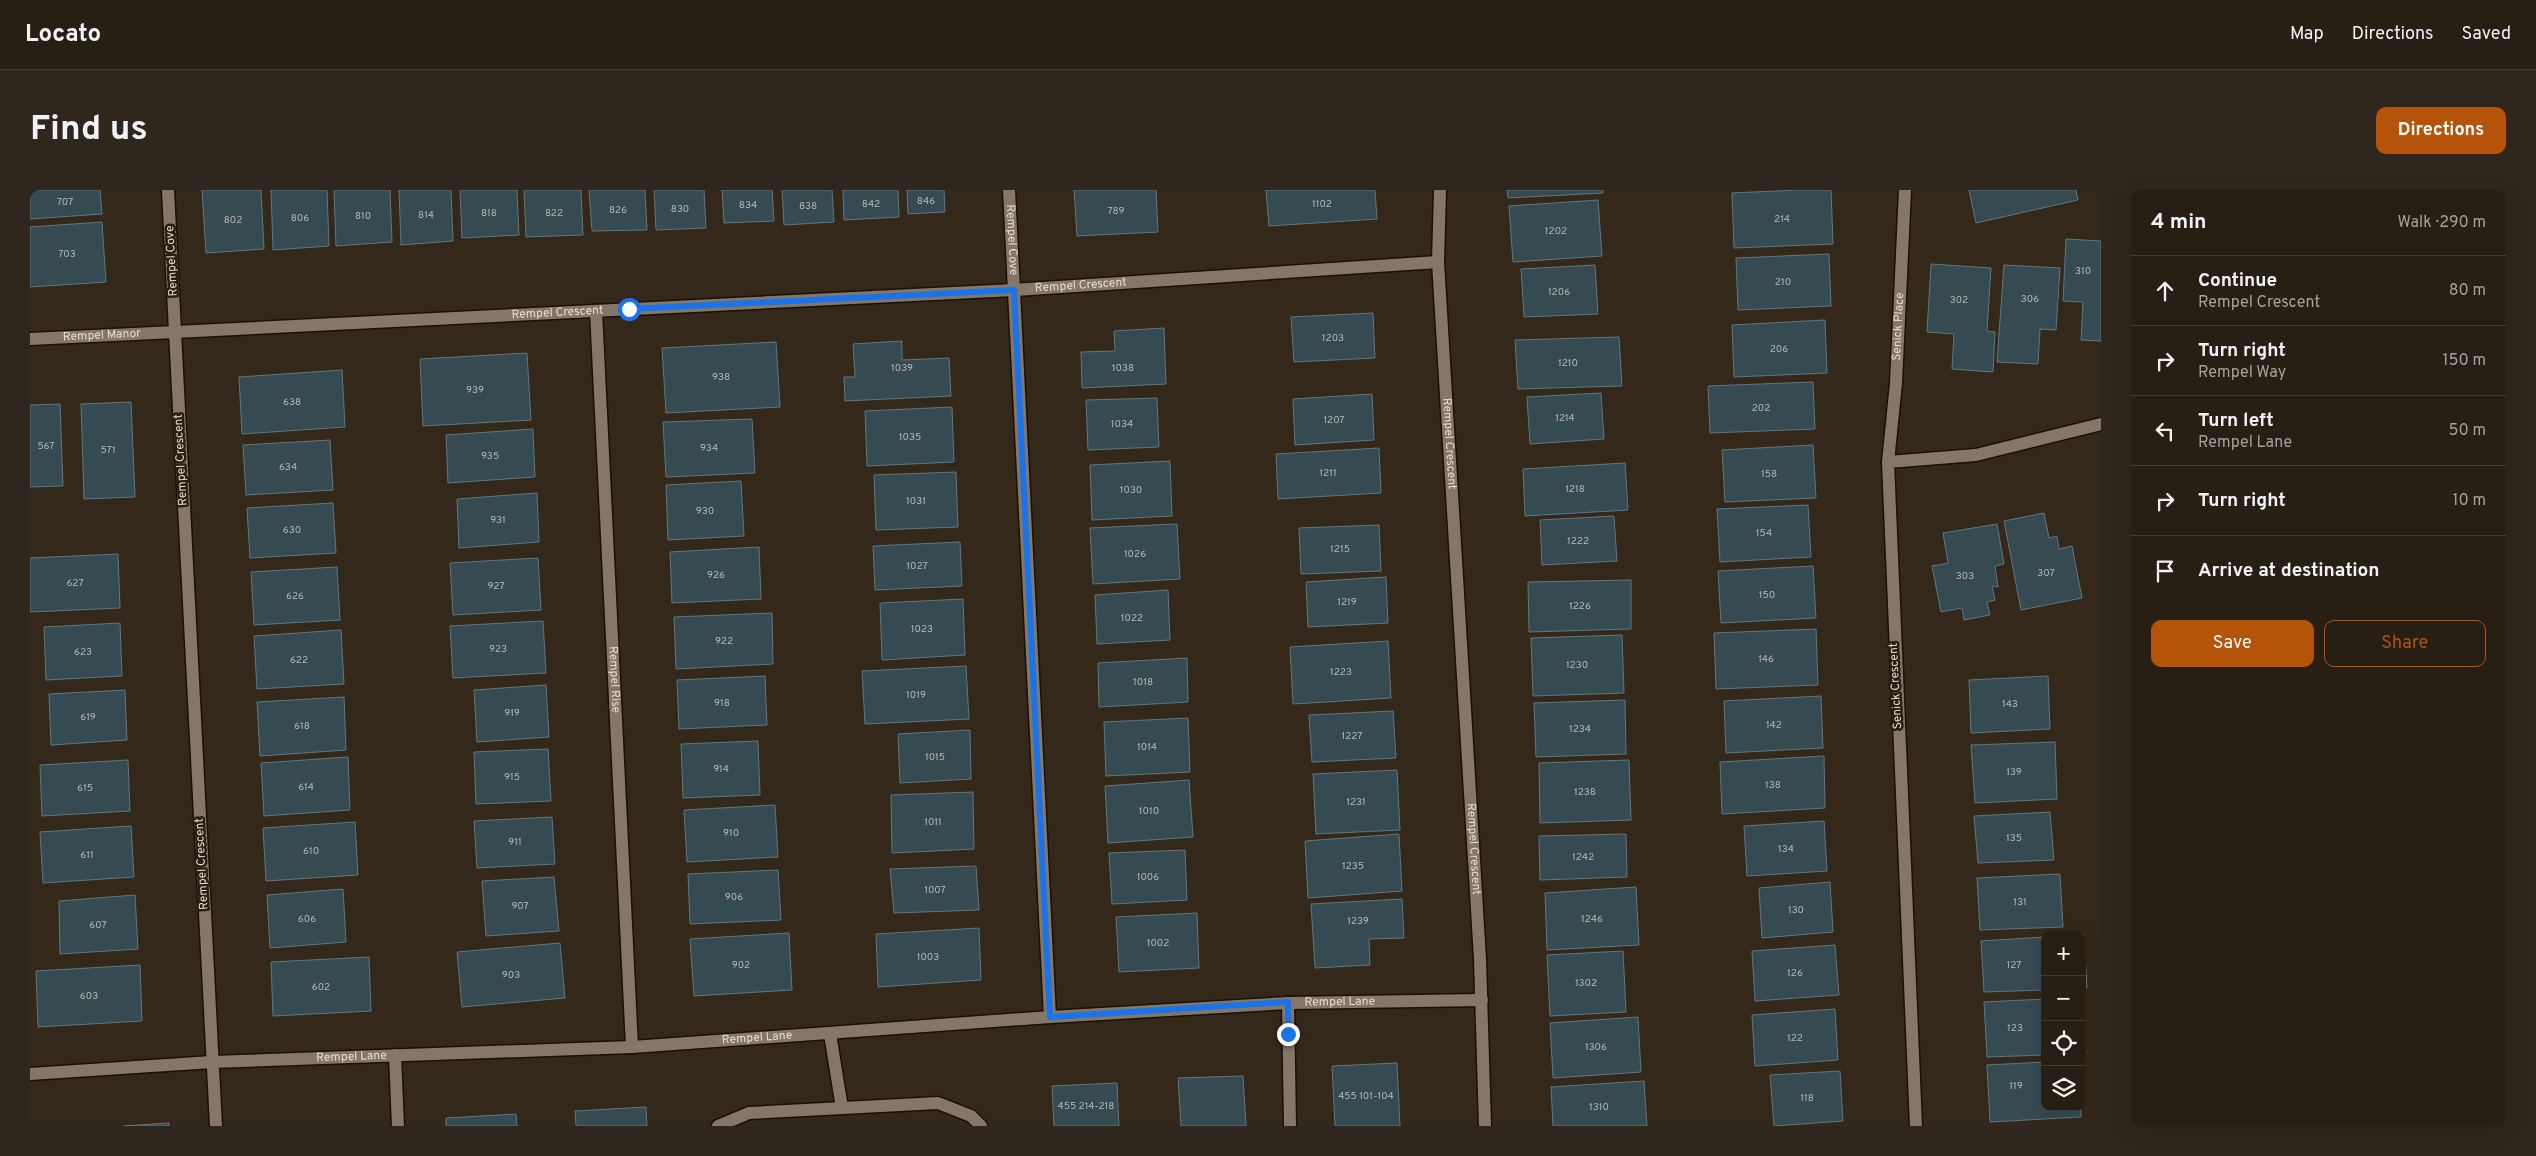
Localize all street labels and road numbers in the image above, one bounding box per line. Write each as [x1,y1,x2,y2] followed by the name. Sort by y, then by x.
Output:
[1002,204,1021,276] street label: Rempel Cove
[162,225,182,297] street label: Rempel Cove
[1034,275,1127,297] street label: Rempel Crescent
[1889,292,1908,361] street label: Senick Place
[511,303,604,323] street label: Rempel Crescent
[63,326,142,345] street label: Rempel Manor
[1438,397,1460,490] street label: Rempel Crescent
[171,414,191,506] street label: Rempel Crescent
[1886,642,1906,730] street label: Senick Crescent
[604,646,624,713] street label: Rempel Rise
[1463,803,1484,895] street label: Rempel Crescent
[192,818,212,910] street label: Rempel Crescent
[1304,994,1375,1011] street label: Rempel Lane
[721,1028,793,1049] street label: Rempel Lane
[316,1048,387,1066] street label: Rempel Lane

